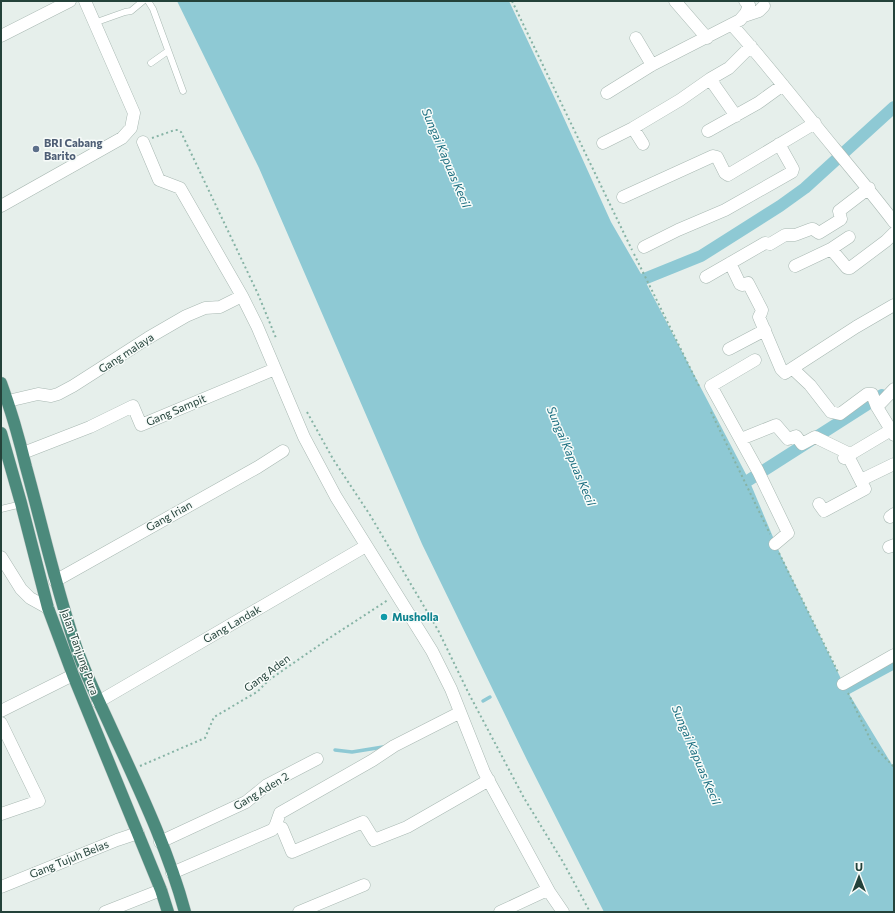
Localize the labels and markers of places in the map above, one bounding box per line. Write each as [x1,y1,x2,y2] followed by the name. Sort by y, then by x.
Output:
[44,136,102,162] place label: BRI Cabang Barito
[31,144,41,154] marker: BRI Cabang Barito
[392,610,439,623] place label: Musholla
[379,612,389,622] marker: Musholla

